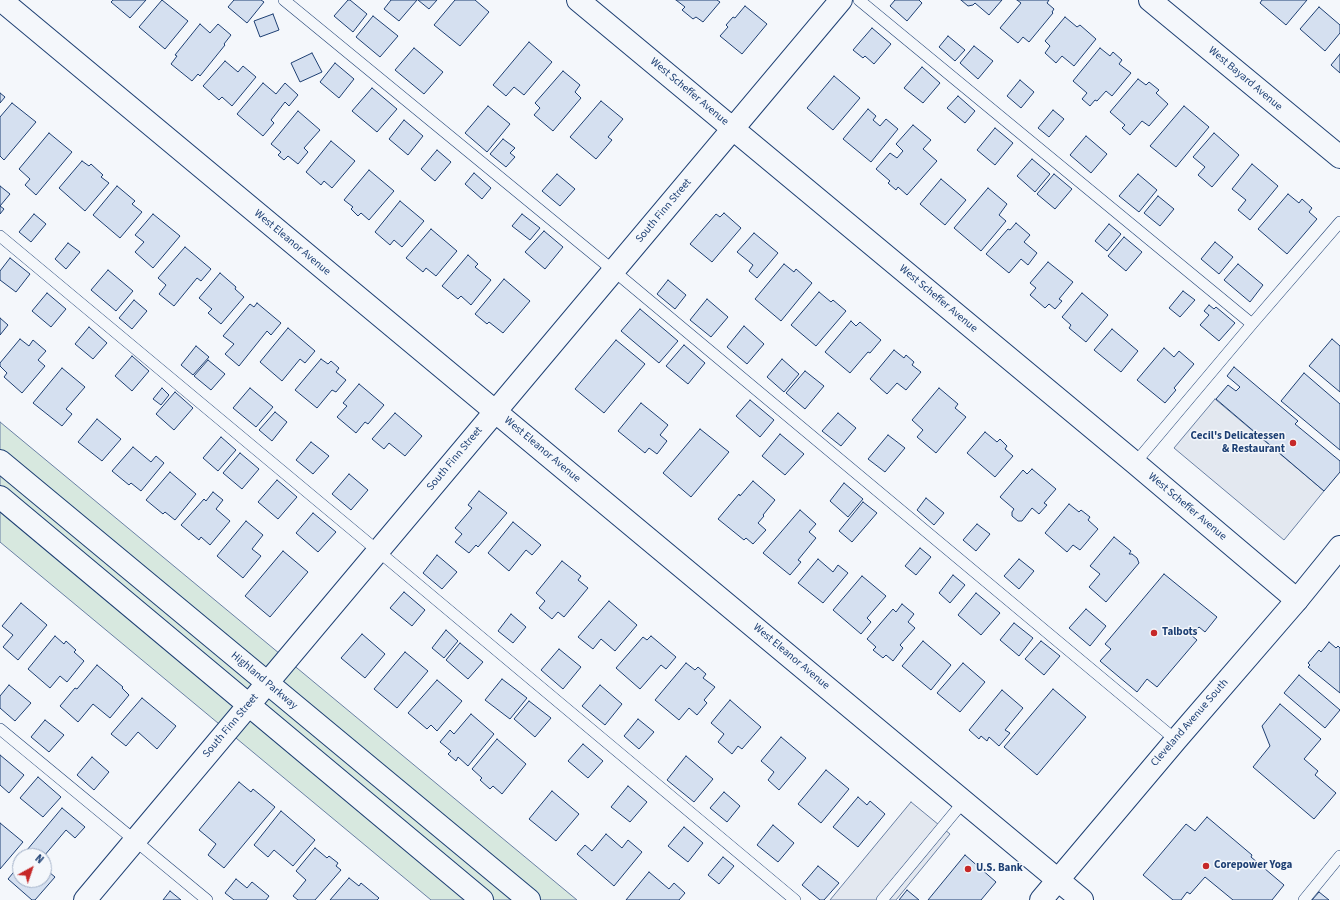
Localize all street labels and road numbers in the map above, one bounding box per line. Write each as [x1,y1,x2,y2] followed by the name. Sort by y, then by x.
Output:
[1205,44,1285,114] street label: West Bayard Avenue
[647,55,731,129] street label: West Scheffer Avenue
[633,176,695,246] street label: South Finn Street
[251,207,333,279] street label: West Eleanor Avenue
[896,262,980,336] street label: West Scheffer Avenue
[501,414,583,486] street label: West Eleanor Avenue
[424,424,486,494] street label: South Finn Street
[1145,470,1229,544] street label: West Scheffer Avenue
[750,621,832,693] street label: West Eleanor Avenue
[228,649,300,713] street label: Highland Parkway
[1148,677,1232,769] street label: Cleveland Avenue South
[200,691,262,761] street label: South Finn Street

